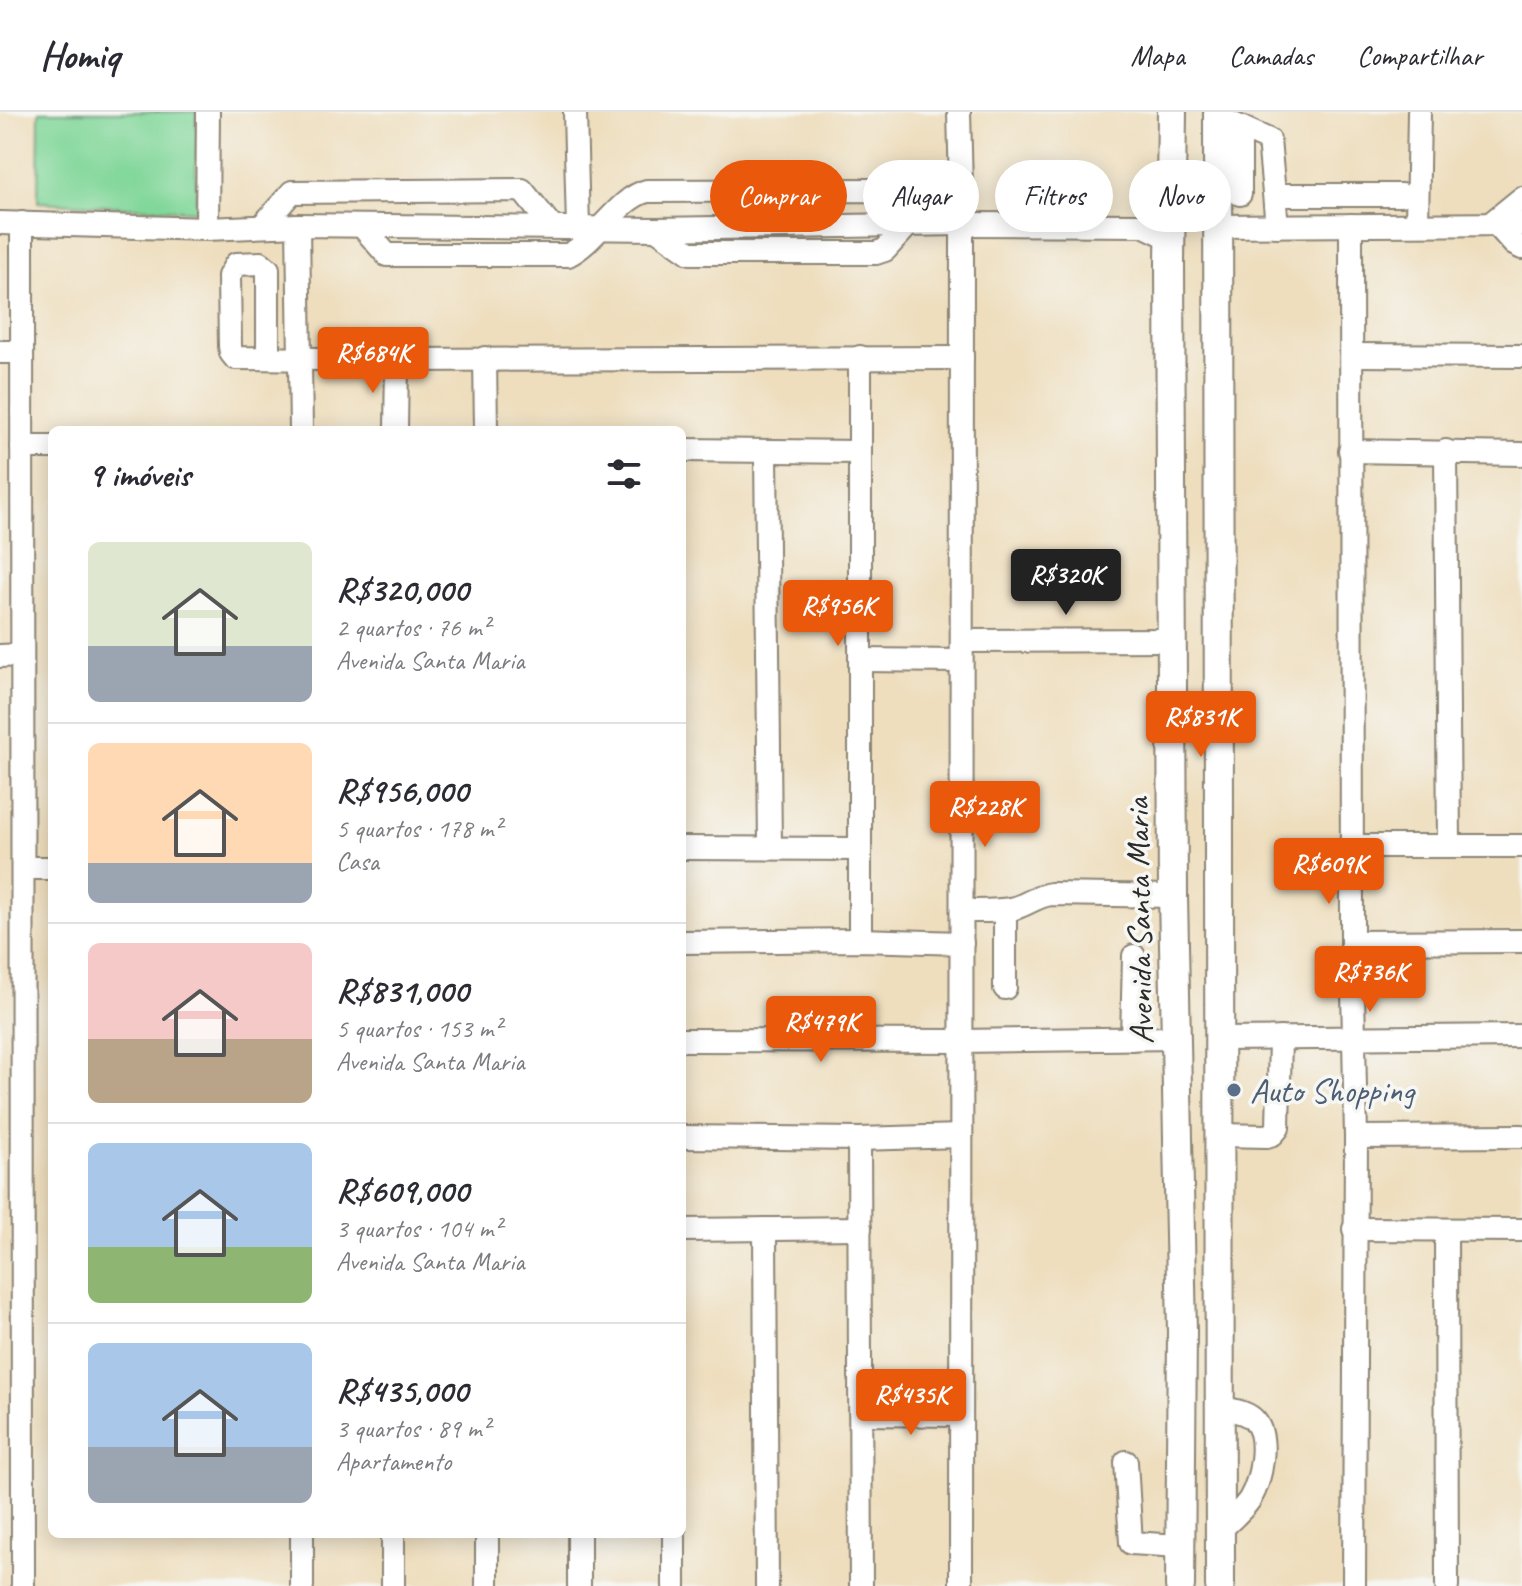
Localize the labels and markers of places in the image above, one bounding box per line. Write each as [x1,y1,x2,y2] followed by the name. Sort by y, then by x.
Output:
[308,327,438,395] pin: R$684K
[1001,549,1131,617] pin: R$320K
[773,580,903,648] pin: R$956K
[1136,691,1266,759] pin: R$831K
[920,781,1050,849] pin: R$228K
[1264,838,1394,906] pin: R$609K
[1305,946,1435,1014] pin: R$736K
[756,996,886,1064] pin: R$479K
[1250,1069,1416,1112] place label: Auto Shopping
[1225,1081,1243,1099] marker: Auto Shopping
[846,1369,976,1437] pin: R$435K

